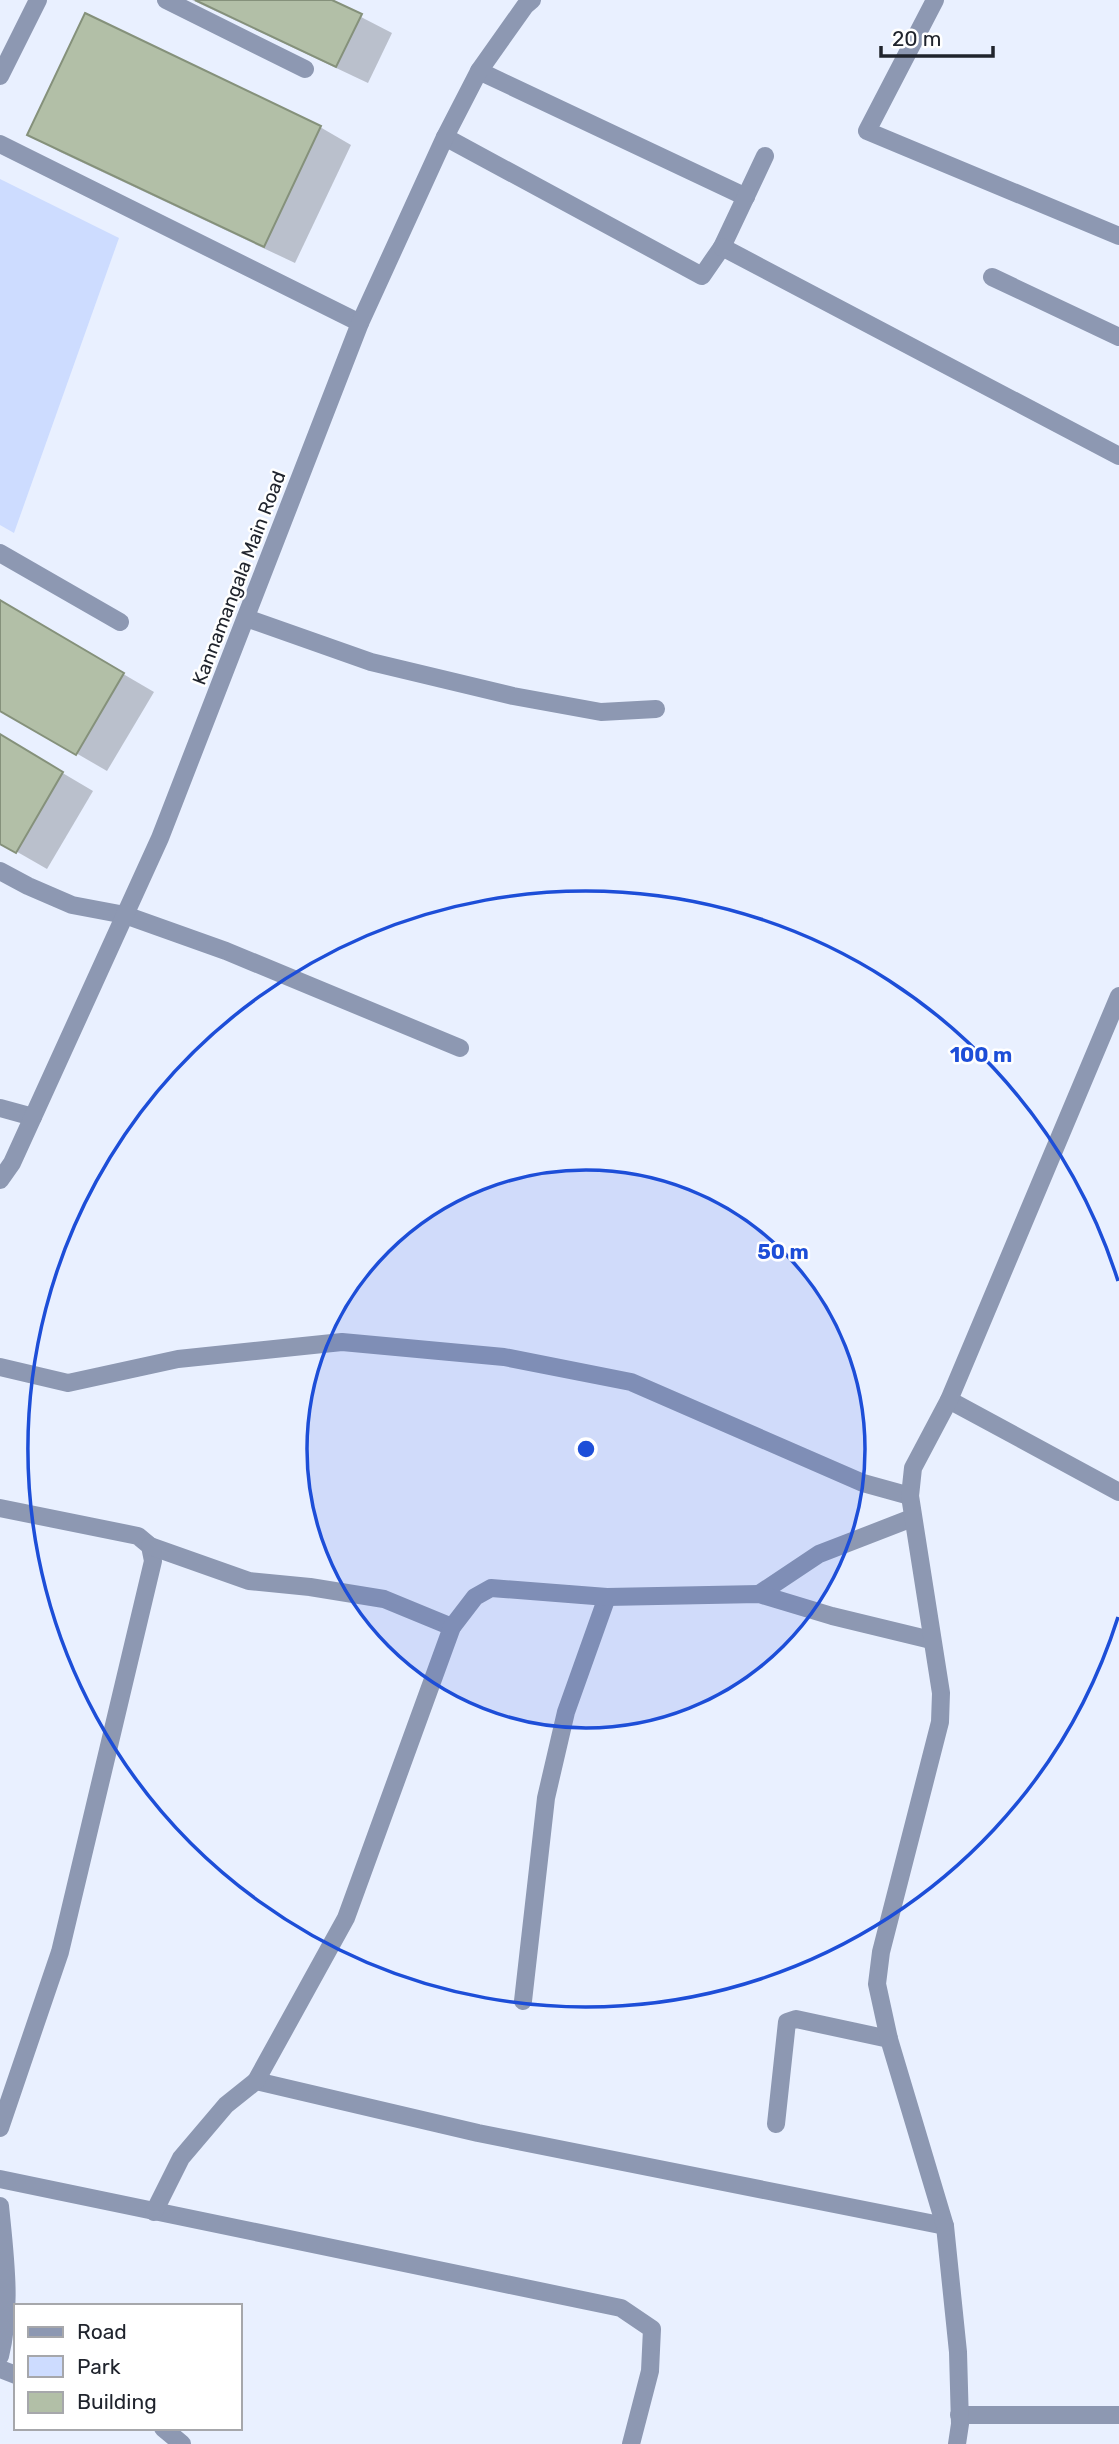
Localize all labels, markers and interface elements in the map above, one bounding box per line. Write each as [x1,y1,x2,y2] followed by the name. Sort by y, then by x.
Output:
[881,14,993,58] scale bar
[892,26,941,51] text: 20 m
[188,468,290,688] street label: Kannamangala Main Road
[950,1042,1012,1067] text: 100 m
[757,1239,809,1264] text: 50 m
[574,1437,598,1461] centre of rings
[14,2304,242,2430] legend
[77,2319,127,2344] text: Road
[77,2354,121,2379] text: Park
[77,2389,157,2414] text: Building

